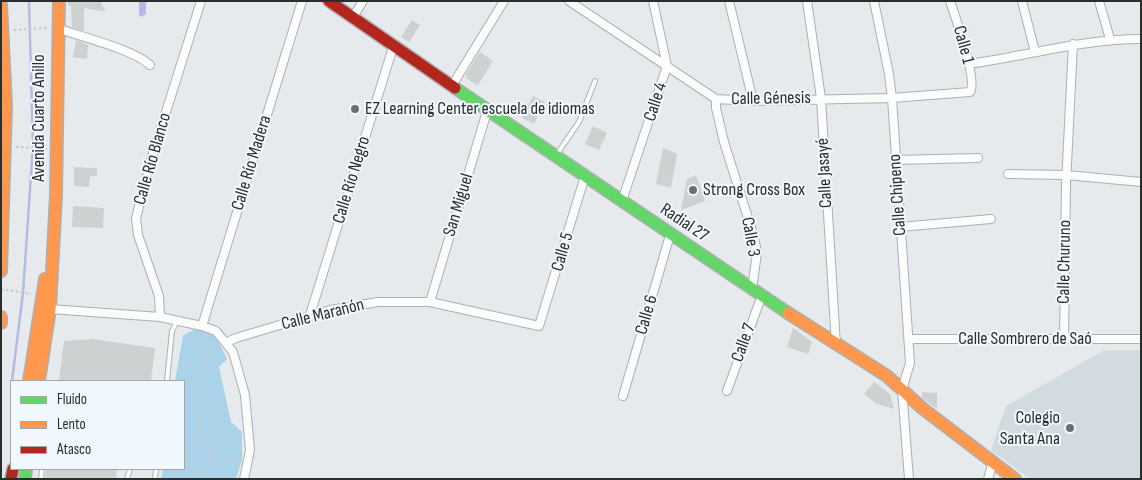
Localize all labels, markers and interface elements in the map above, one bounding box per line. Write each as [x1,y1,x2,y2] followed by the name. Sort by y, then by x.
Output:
[948,24,978,66] street label: Calle 1
[28,54,50,182] street label: Avenida Cuarto Anillo
[640,80,672,124] street label: Calle 4
[731,88,811,110] street label: Calle Génesis
[365,98,595,120] place label: EZ Learning Center escuela de idiomas
[349,103,361,115] marker: EZ Learning Center escuela de idiomas
[130,110,176,208] street label: Calle Río Blanco
[227,113,277,213] street label: Calle Río Madera
[329,134,375,226] street label: Calle Río Negro
[812,137,838,209] street label: Calle Jasayé
[884,153,912,237] street label: Calle Chipeno
[439,171,479,239] street label: San Miguel
[703,179,805,201] place label: Strong Cross Box
[687,184,699,196] marker: Strong Cross Box
[656,199,712,247] street label: Radial 27
[736,216,764,258] street label: Calle 3
[1053,220,1077,304] street label: Calle Churuno
[547,230,579,274] street label: Calle 5
[631,293,663,337] street label: Calle 6
[279,294,367,336] street label: Calle Marañón
[727,321,761,365] street label: Calle 7
[958,328,1092,350] street label: Calle Sombrero de Saó
[10,380,185,470] legend
[57,390,87,409] text: Fluido
[1000,407,1060,449] place label: Colegio Santa Ana
[57,415,86,434] text: Lento
[1064,422,1076,434] marker: Colegio Santa Ana
[57,440,91,459] text: Atasco

